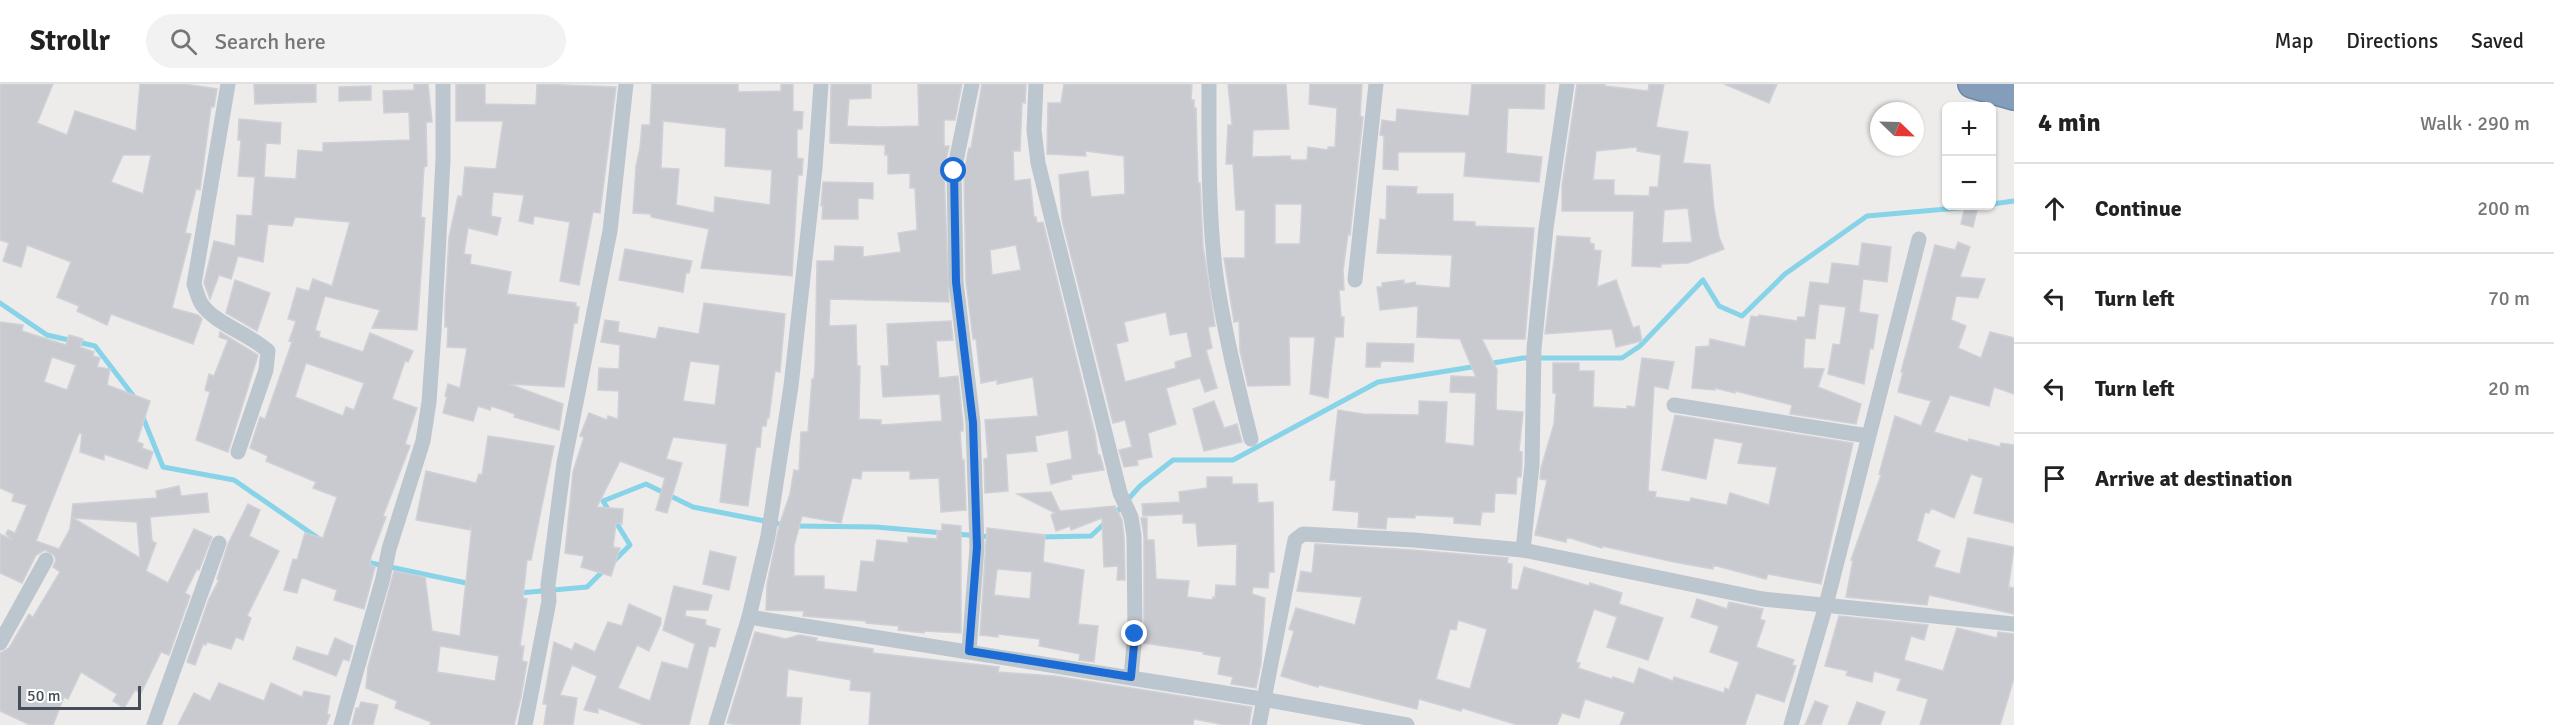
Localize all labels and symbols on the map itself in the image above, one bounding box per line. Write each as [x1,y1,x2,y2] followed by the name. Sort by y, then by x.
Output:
[1870,102,1924,156] north arrow
[940,157,966,183] route start
[1121,620,1147,646] route end
[18,683,141,710] scale bar

